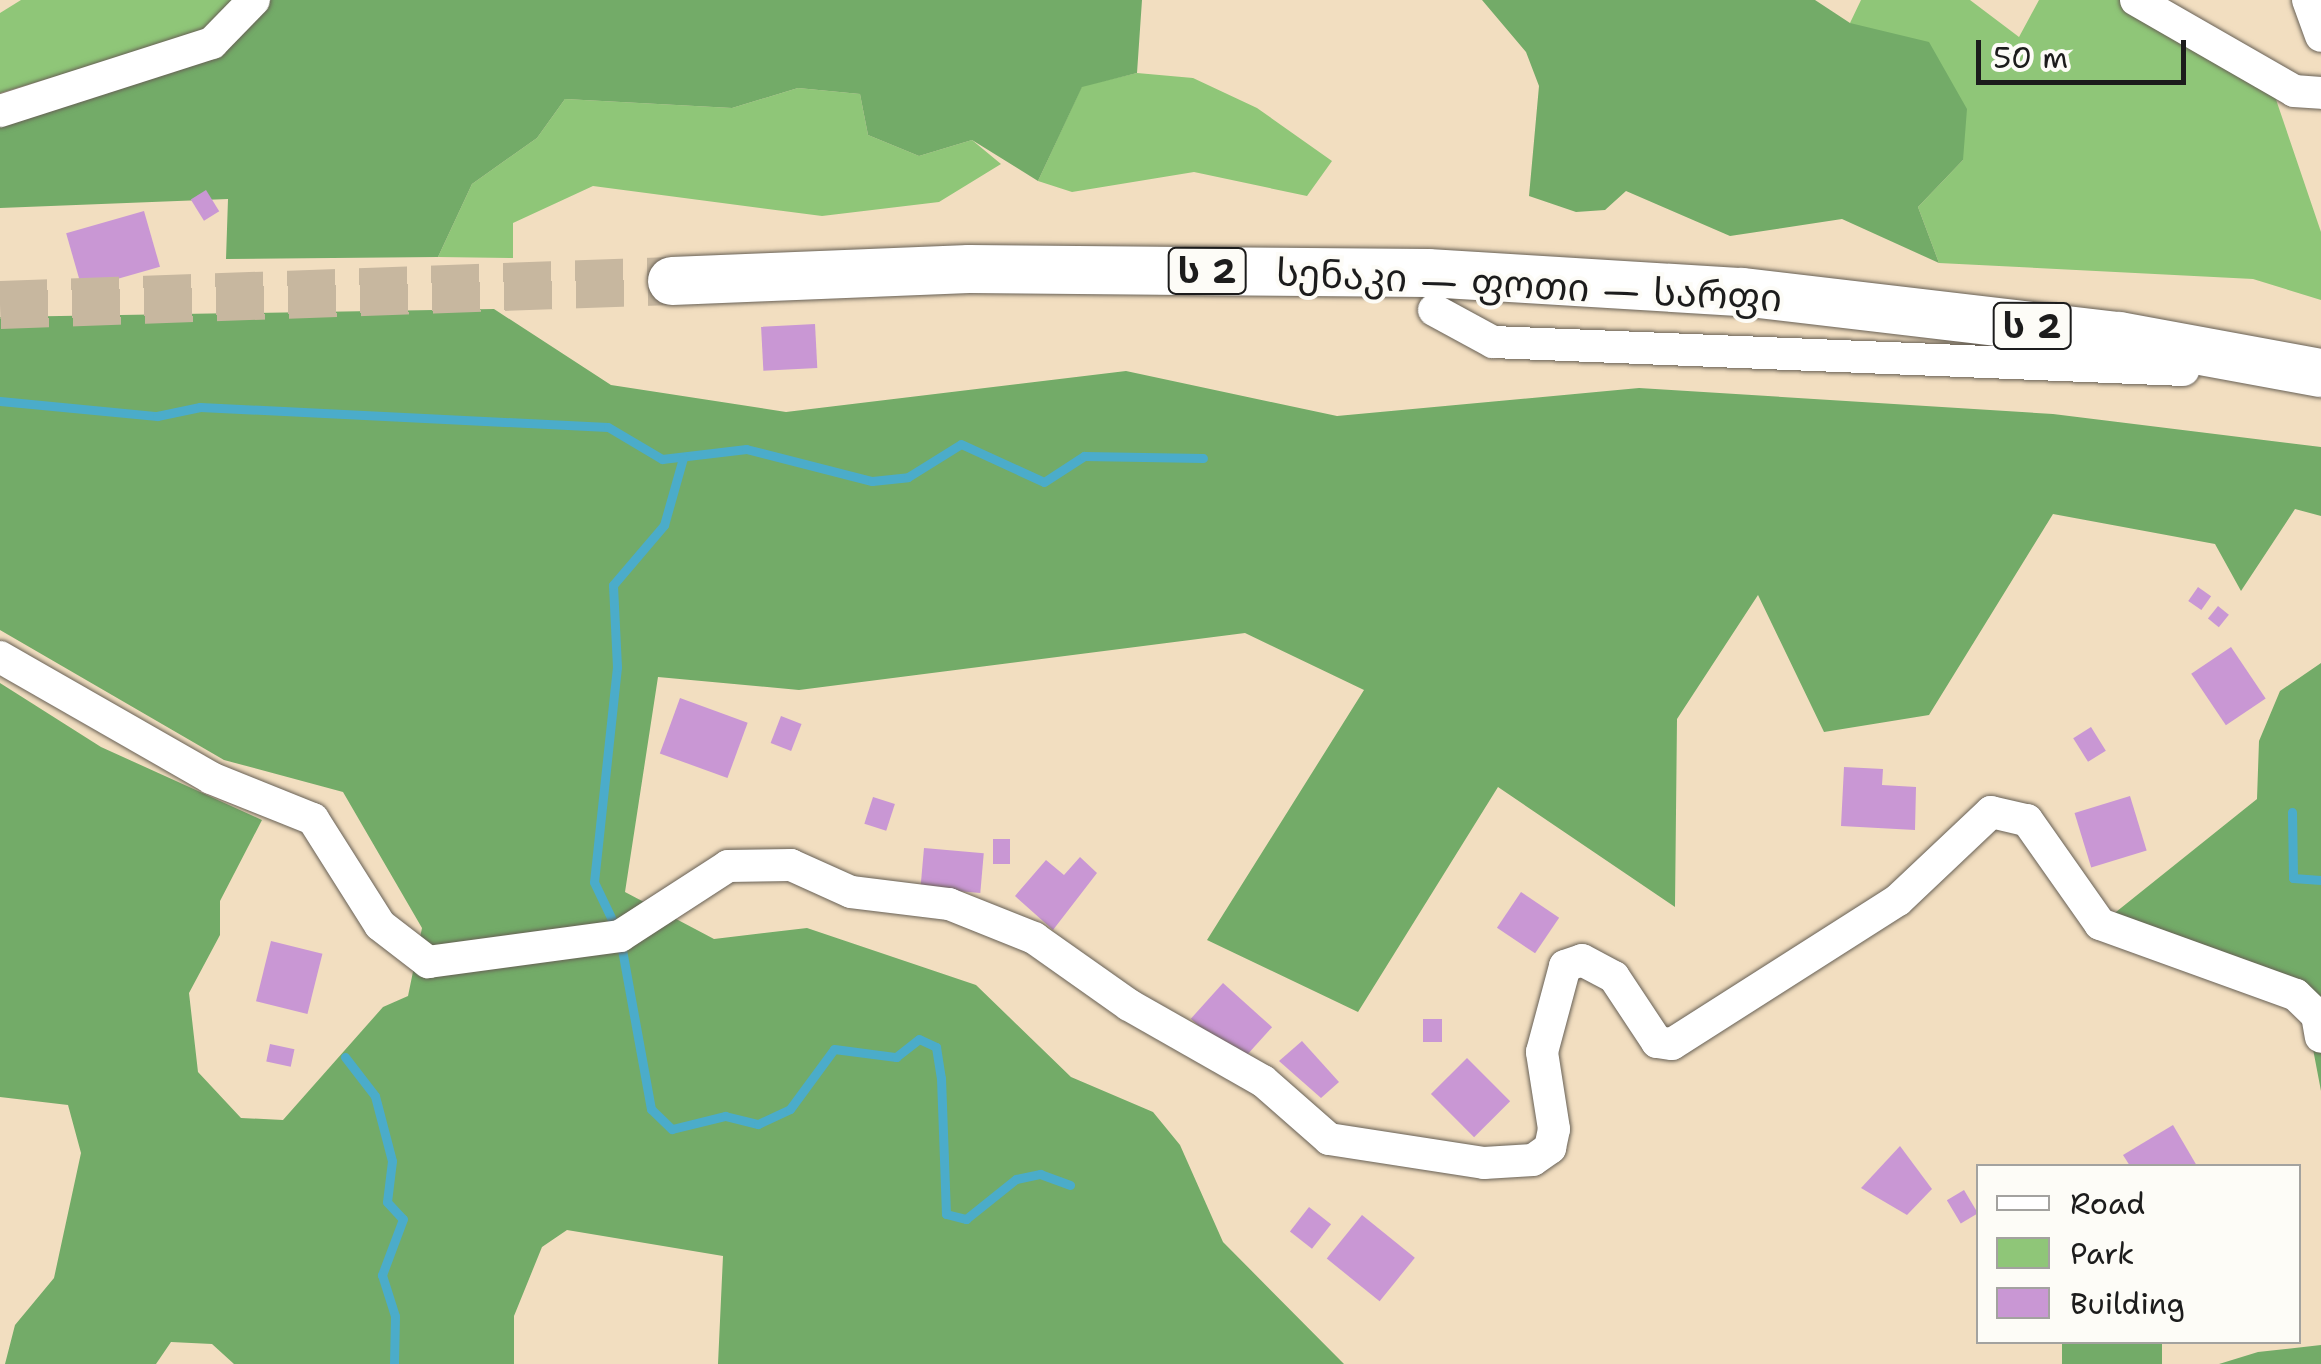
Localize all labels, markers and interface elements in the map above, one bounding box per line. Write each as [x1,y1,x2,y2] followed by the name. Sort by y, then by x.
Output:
[1981,20,2191,82] scale bar
[1993,37,2068,78] text: 50 m
[1167,241,1247,301] road number: ს 2
[1275,249,1783,321] street label: სენაკი — ფოთი — სარფი
[1992,296,2072,356] road number: ს 2
[1976,1164,2301,1344] legend
[2070,1183,2145,1224] text: Road
[2070,1233,2134,1274] text: Park
[2070,1283,2185,1324] text: Building

